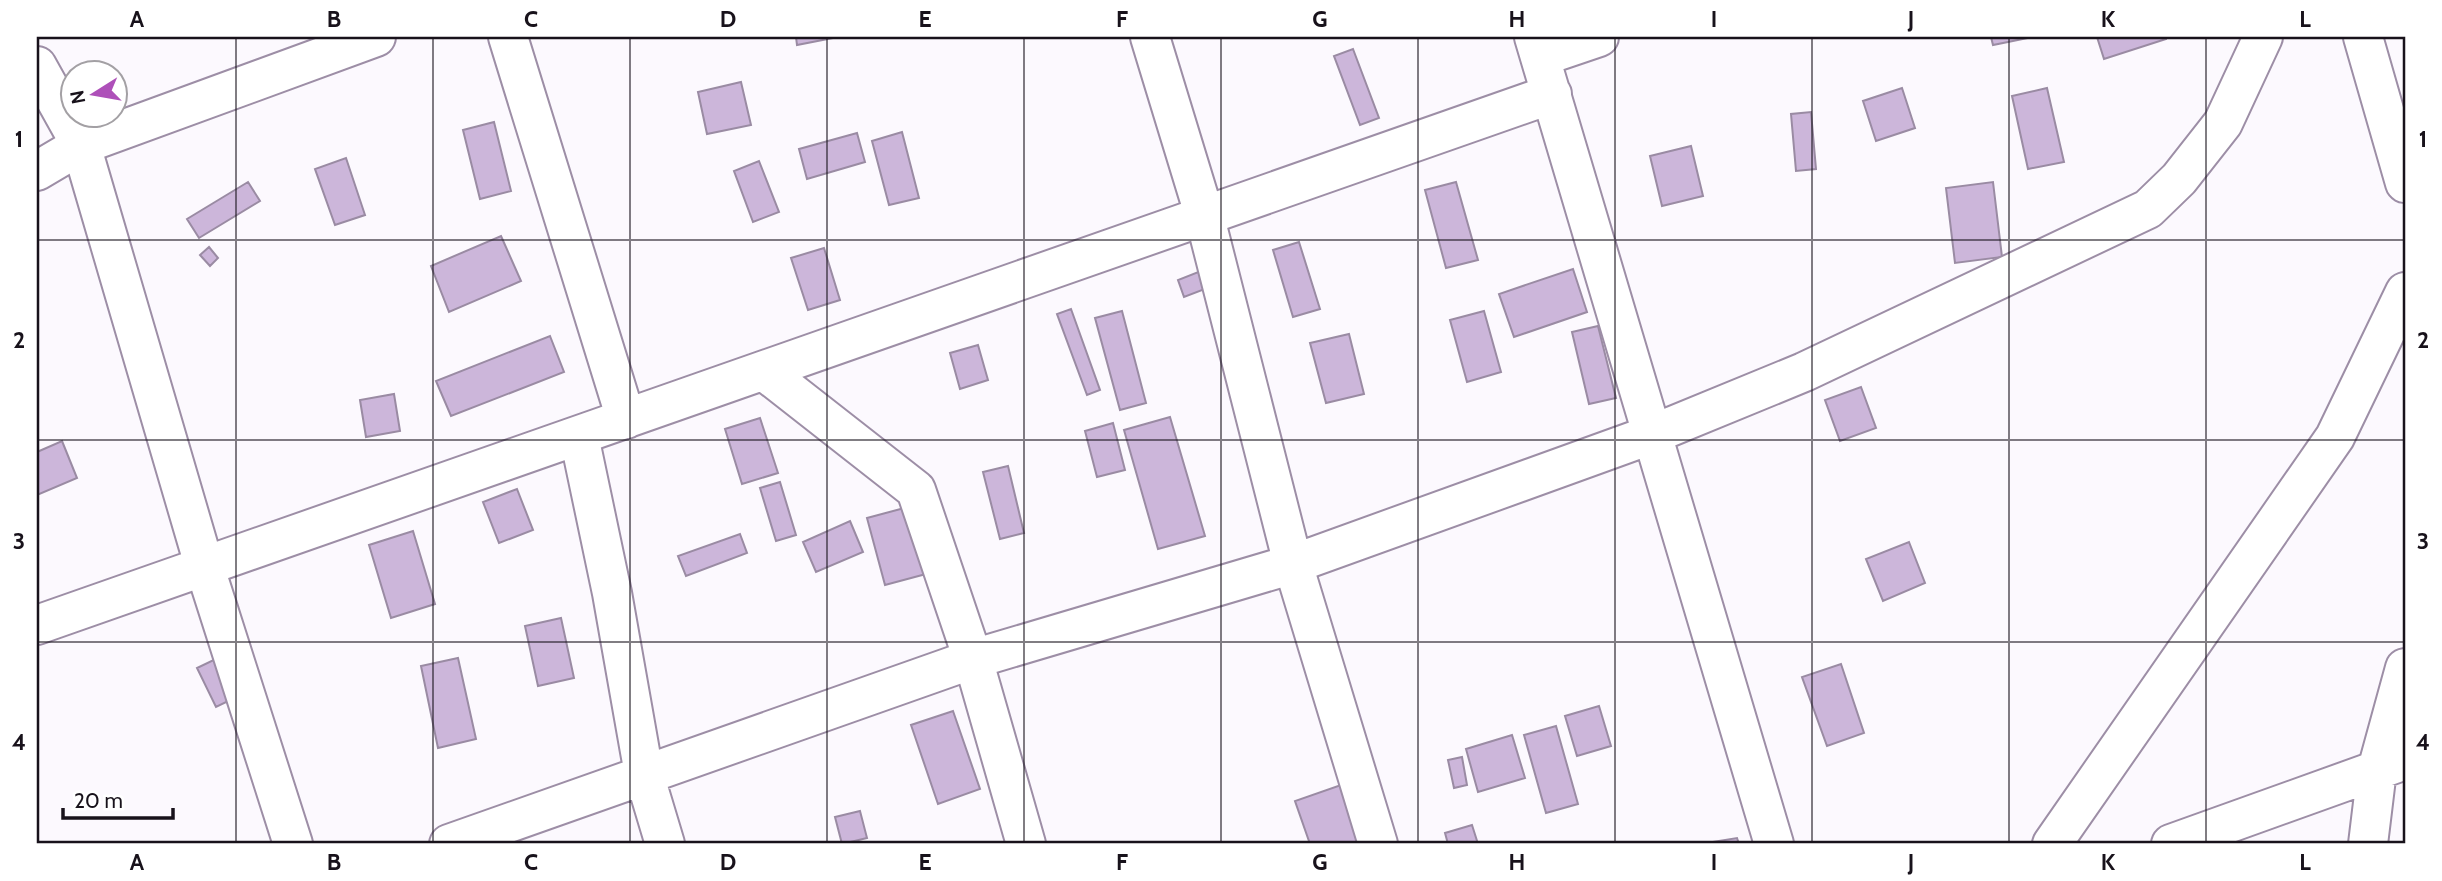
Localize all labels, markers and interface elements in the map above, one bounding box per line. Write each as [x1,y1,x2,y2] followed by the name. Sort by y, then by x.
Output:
[130,5,145,33] text: A
[327,5,341,33] text: B
[524,5,538,33] text: C
[720,5,736,33] text: D
[918,5,932,33] text: E
[1116,5,1128,33] text: F
[1312,5,1328,33] text: G
[1509,5,1525,33] text: H
[1711,5,1717,33] text: I
[1907,5,1914,33] text: J
[2101,5,2116,33] text: K
[2299,5,2311,33] text: L
[60,60,130,130] north arrow
[65,88,90,106] text: N
[15,125,23,153] text: 1
[2419,125,2427,153] text: 1
[13,326,25,354] text: 2
[2417,326,2429,354] text: 2
[13,527,25,555] text: 3
[2417,527,2429,555] text: 3
[12,728,26,756] text: 4
[2416,728,2430,756] text: 4
[63,776,173,820] scale bar
[74,788,123,813] text: 20 m
[130,848,145,876] text: A
[327,848,341,876] text: B
[524,848,538,876] text: C
[720,848,736,876] text: D
[918,848,932,876] text: E
[1116,848,1128,876] text: F
[1312,848,1328,876] text: G
[1509,848,1525,876] text: H
[1711,848,1717,876] text: I
[1907,848,1914,876] text: J
[2101,848,2116,876] text: K
[2299,848,2311,876] text: L

